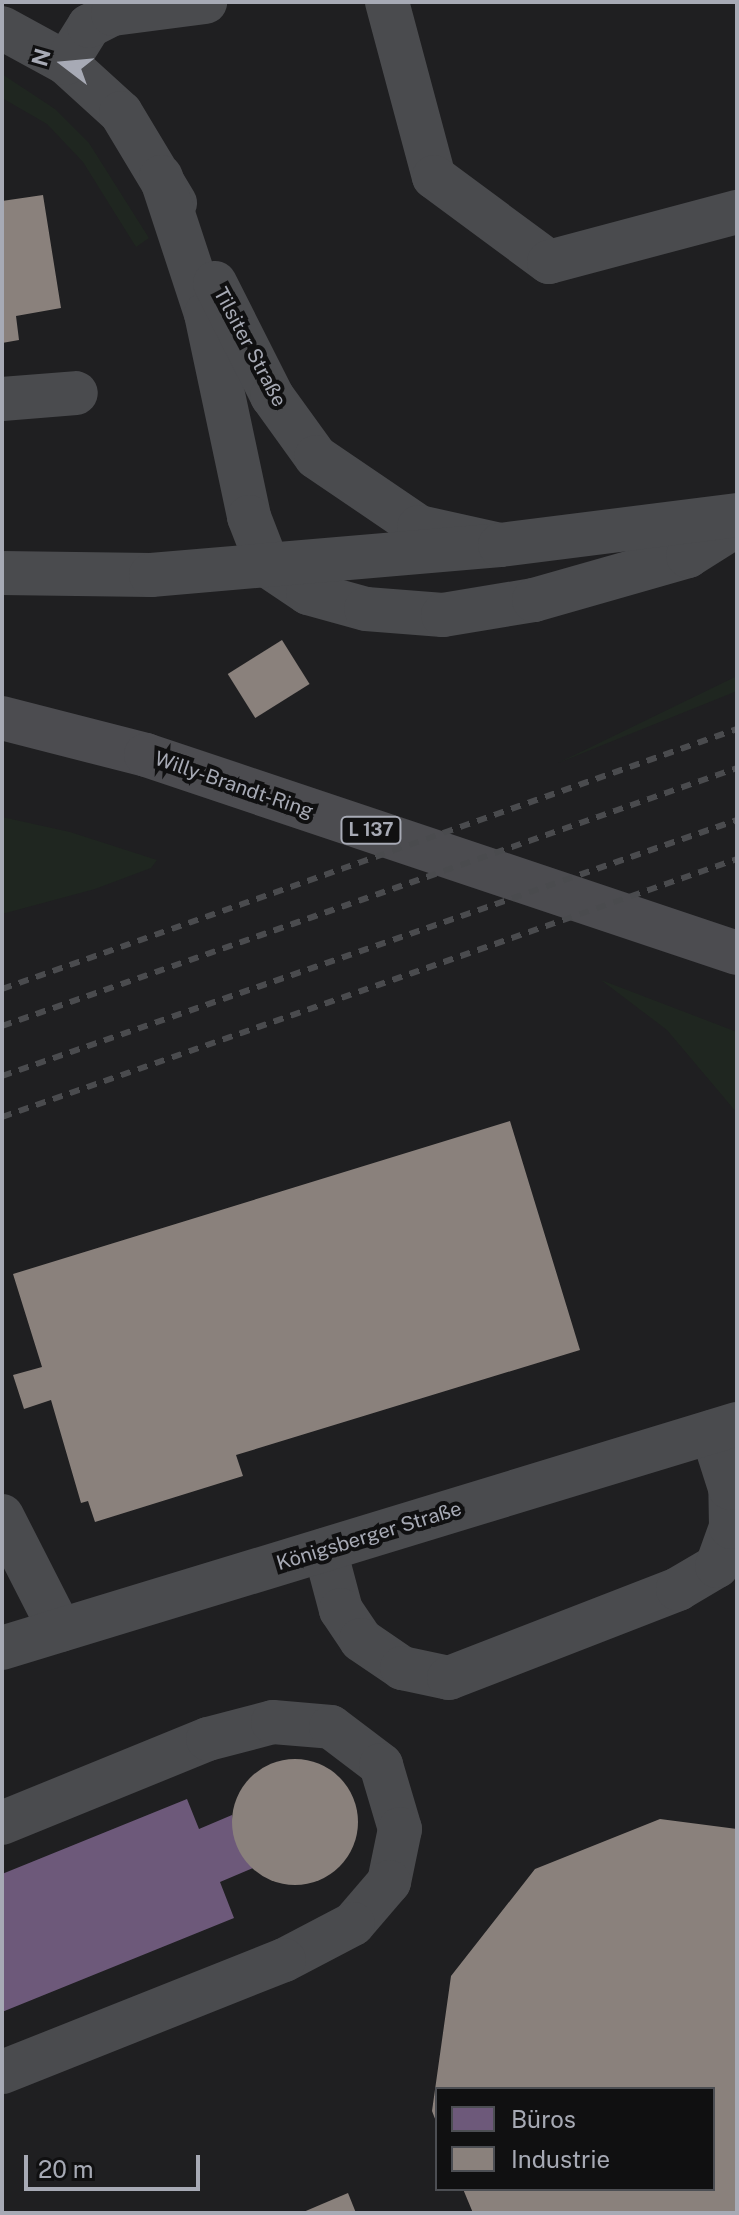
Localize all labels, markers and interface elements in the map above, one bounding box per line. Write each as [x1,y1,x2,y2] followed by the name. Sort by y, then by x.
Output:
[24,24,104,104] north arrow
[26,46,56,69] text: N
[208,283,292,411] street label: Tilsiter Straße
[151,747,317,823] street label: Willy-Brandt-Ring
[339,816,403,844] road number: L 137
[274,1496,464,1576] street label: Königsberger Straße
[435,2087,715,2191] legend
[511,2105,576,2133] text: Büros
[28,2139,204,2189] scale bar
[511,2145,610,2173] text: Industrie
[38,2155,94,2183] text: 20 m

